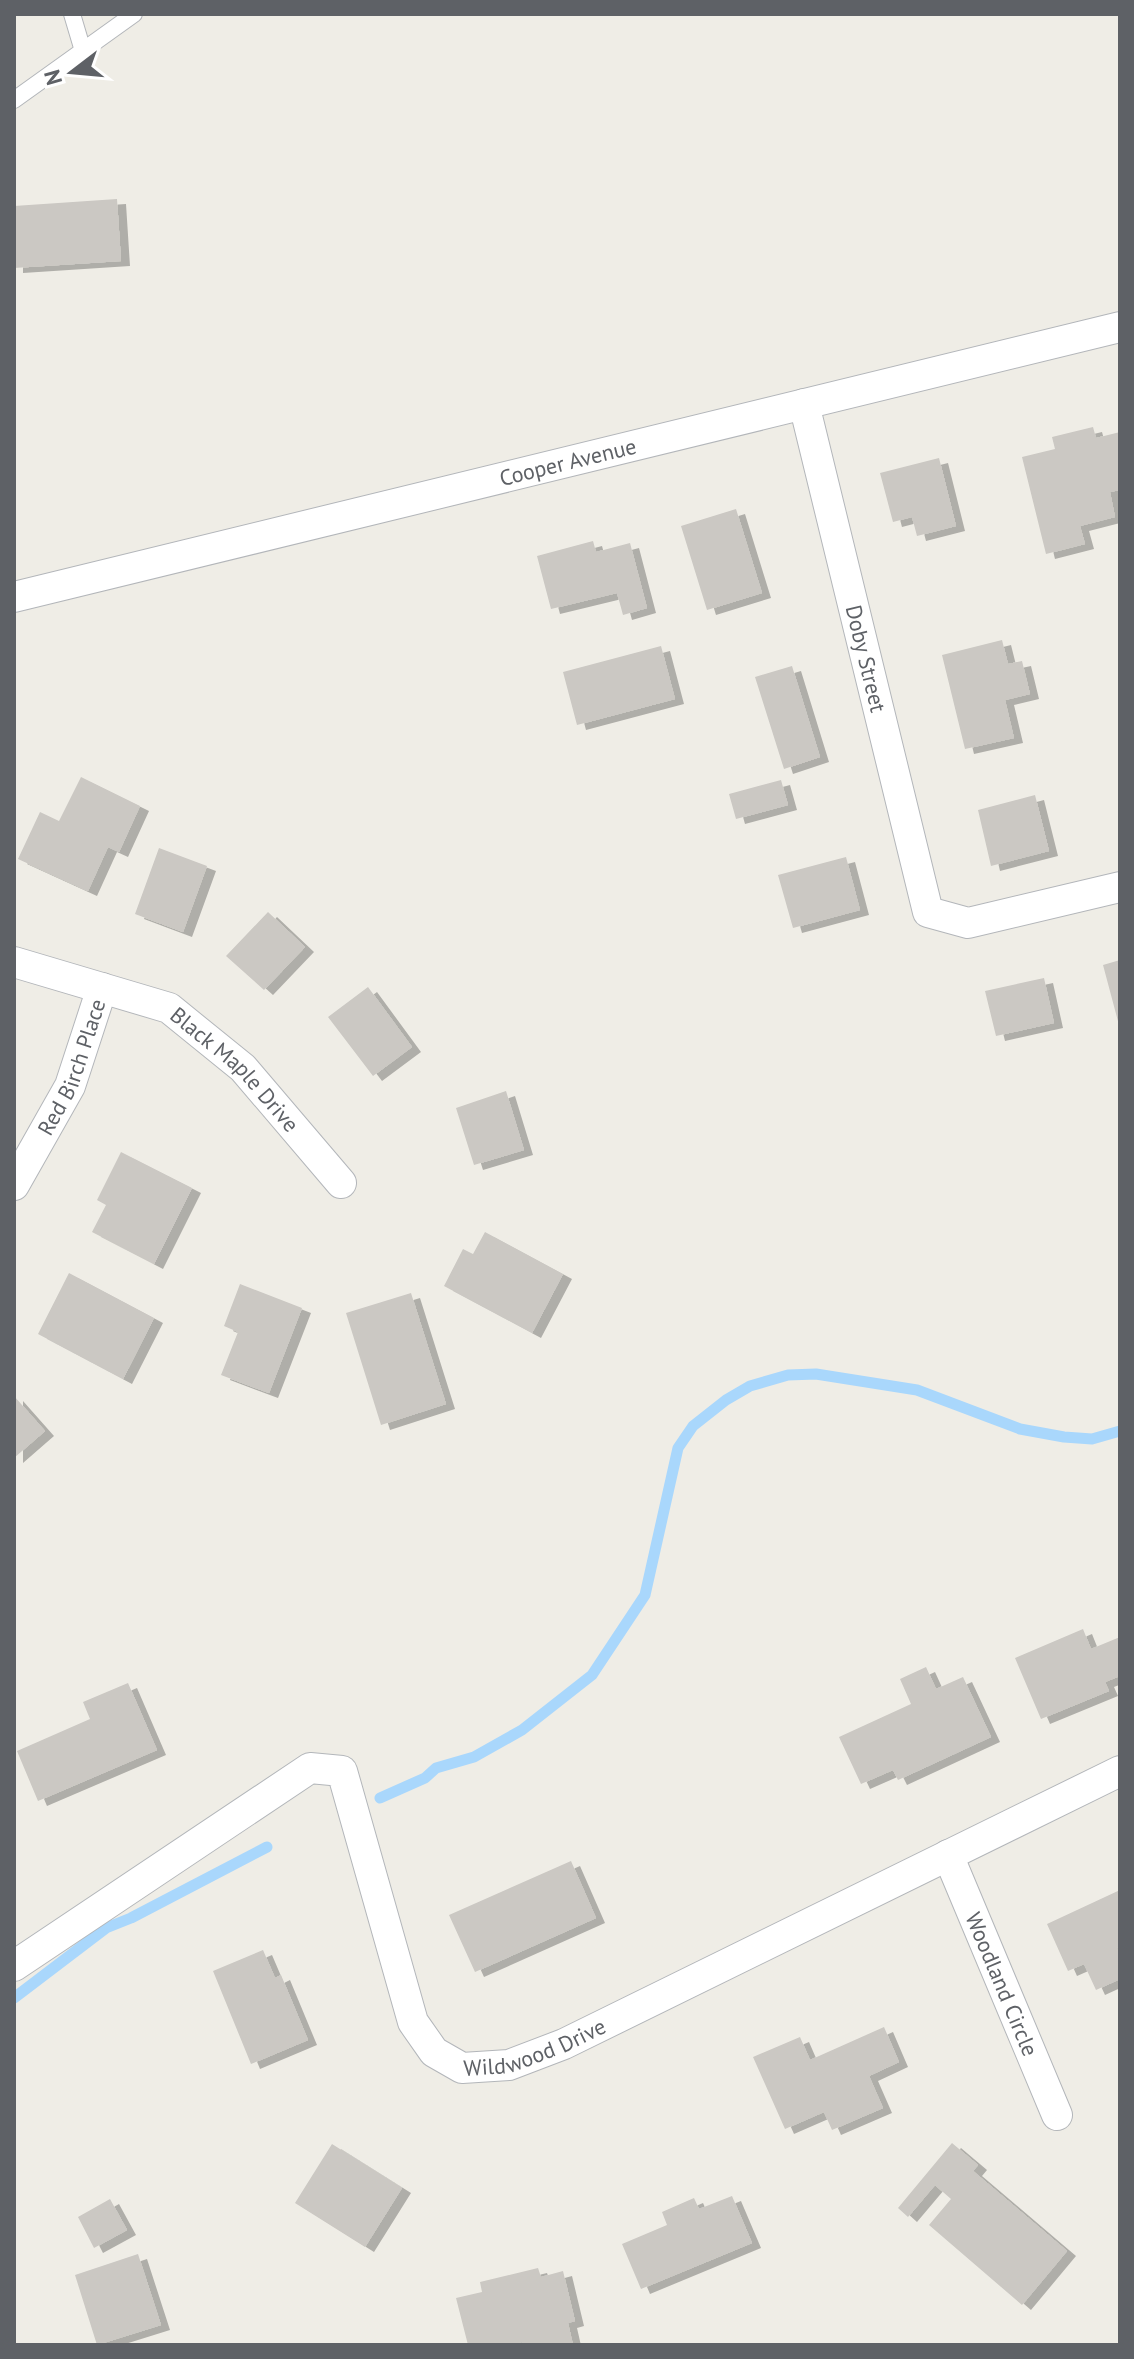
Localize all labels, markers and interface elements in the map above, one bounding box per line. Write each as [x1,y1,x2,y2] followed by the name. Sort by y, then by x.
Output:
[32,32,112,112] north arrow
[37,67,68,88] text: N
[496,432,639,492] street label: Cooper Avenue
[840,602,893,715] street label: Doby Street
[31,995,112,1140] street label: Red Birch Place
[165,1001,305,1138] street label: Black Maple Drive
[960,1908,1045,2060] street label: Woodland Circle
[463,2012,610,2082] street label: Wildwood Drive

